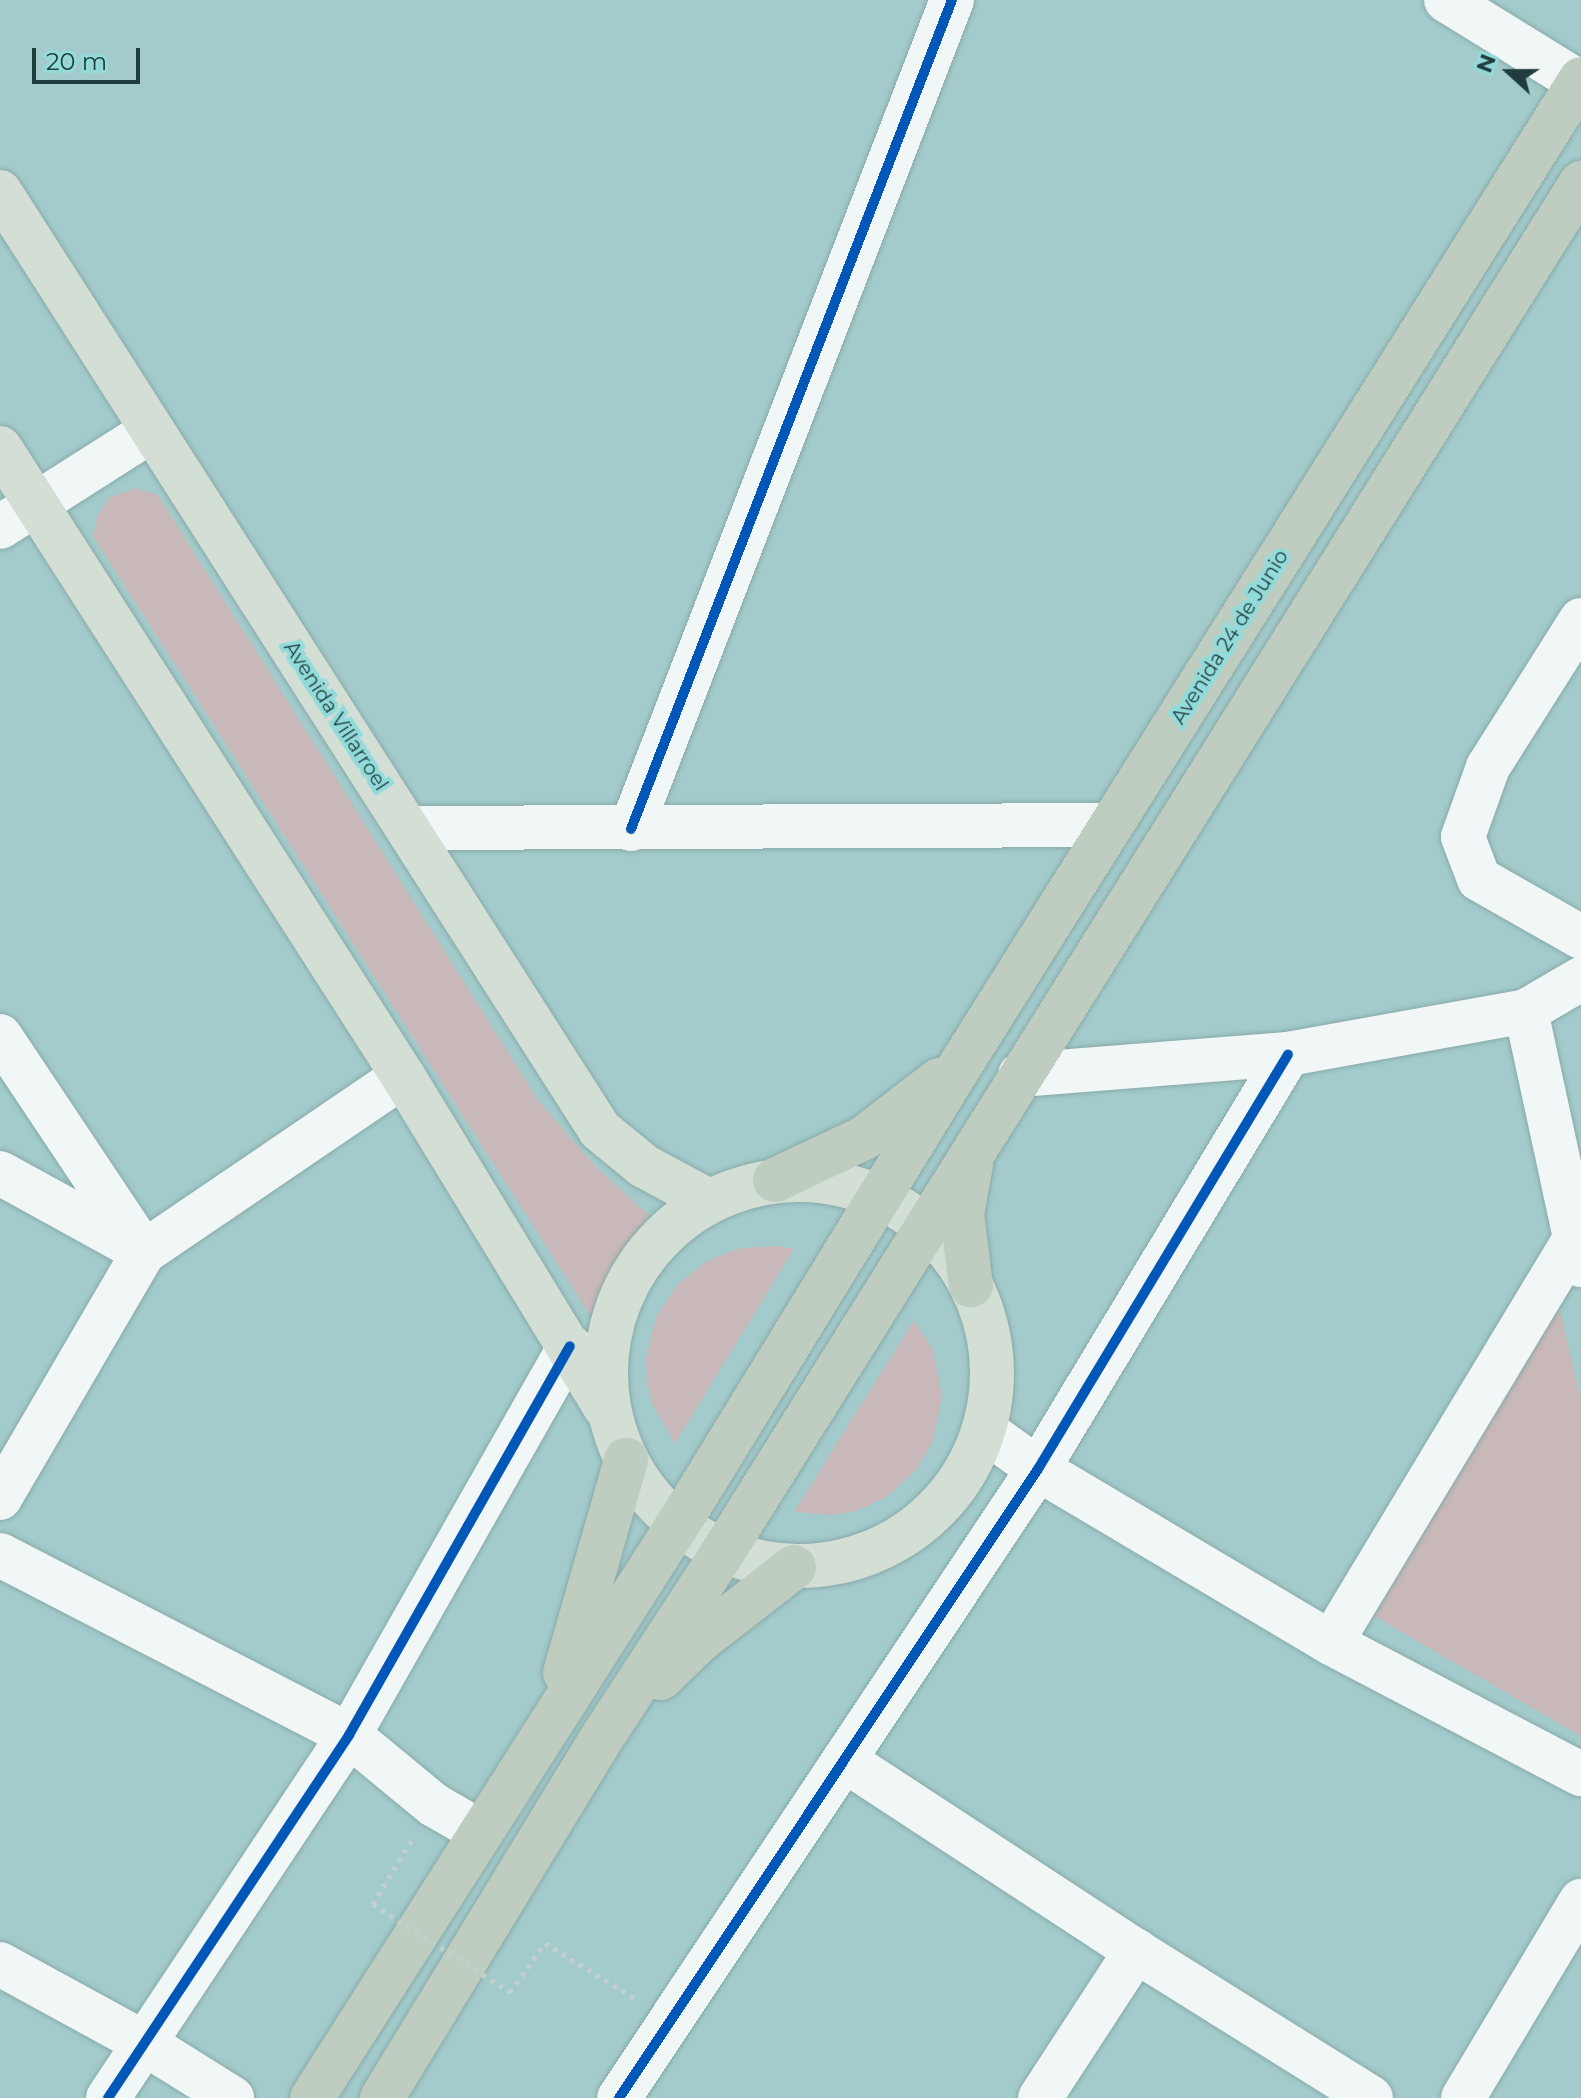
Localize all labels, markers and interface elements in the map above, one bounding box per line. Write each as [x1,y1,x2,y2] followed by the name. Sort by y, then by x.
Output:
[36,32,144,82] scale bar
[1469,32,1549,112] north arrow
[46,47,107,76] text: 20 m
[1470,50,1502,76] text: N
[1167,545,1293,729] street label: Avenida 24 de Junio
[279,637,393,795] street label: Avenida Villarroel

